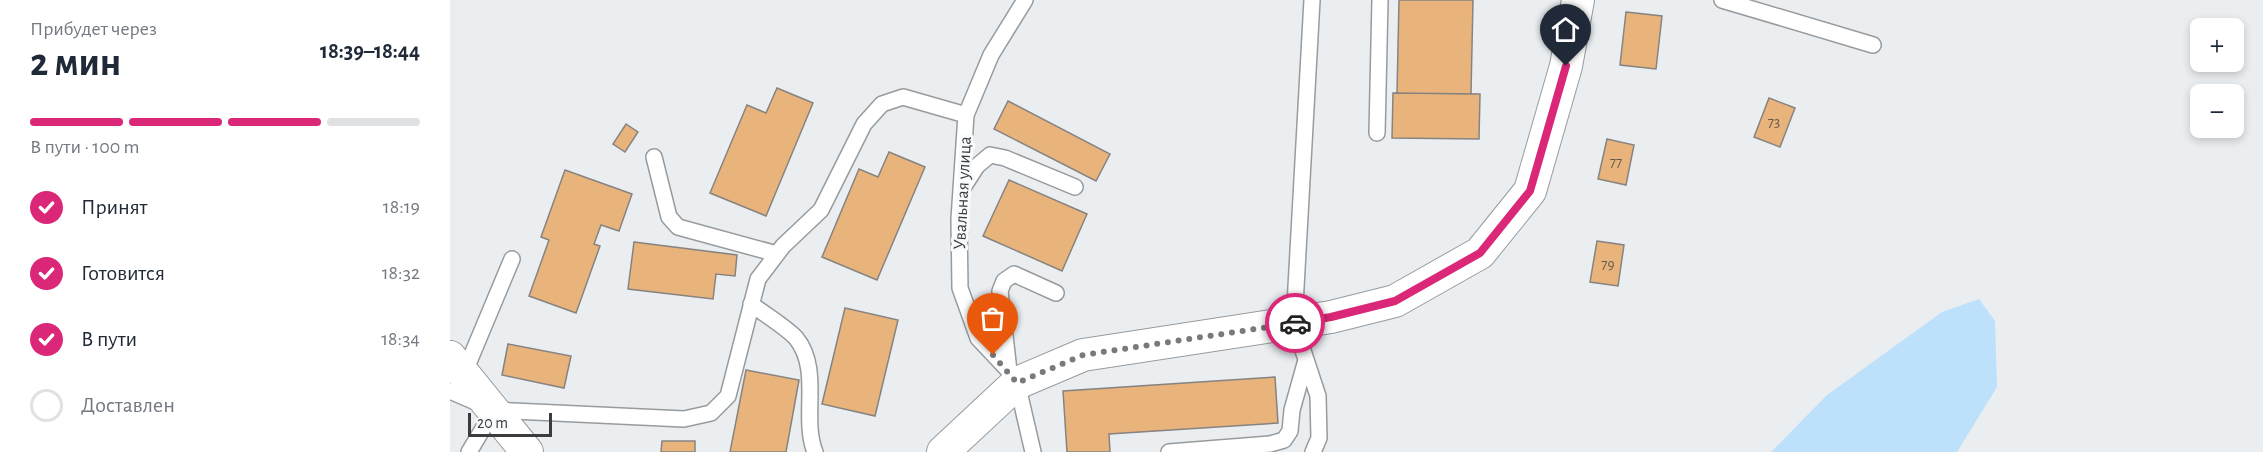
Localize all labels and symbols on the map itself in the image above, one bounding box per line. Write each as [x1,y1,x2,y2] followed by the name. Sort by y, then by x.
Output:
[1540,4,1591,66] pin
[1768,115,1780,130] house number: 73
[951,136,975,250] street label: Увальная улица
[1610,155,1622,170] house number: 77
[1601,257,1615,272] house number: 79
[967,293,1018,355] pin
[1265,293,1325,353] courier
[468,410,552,438] scale bar

